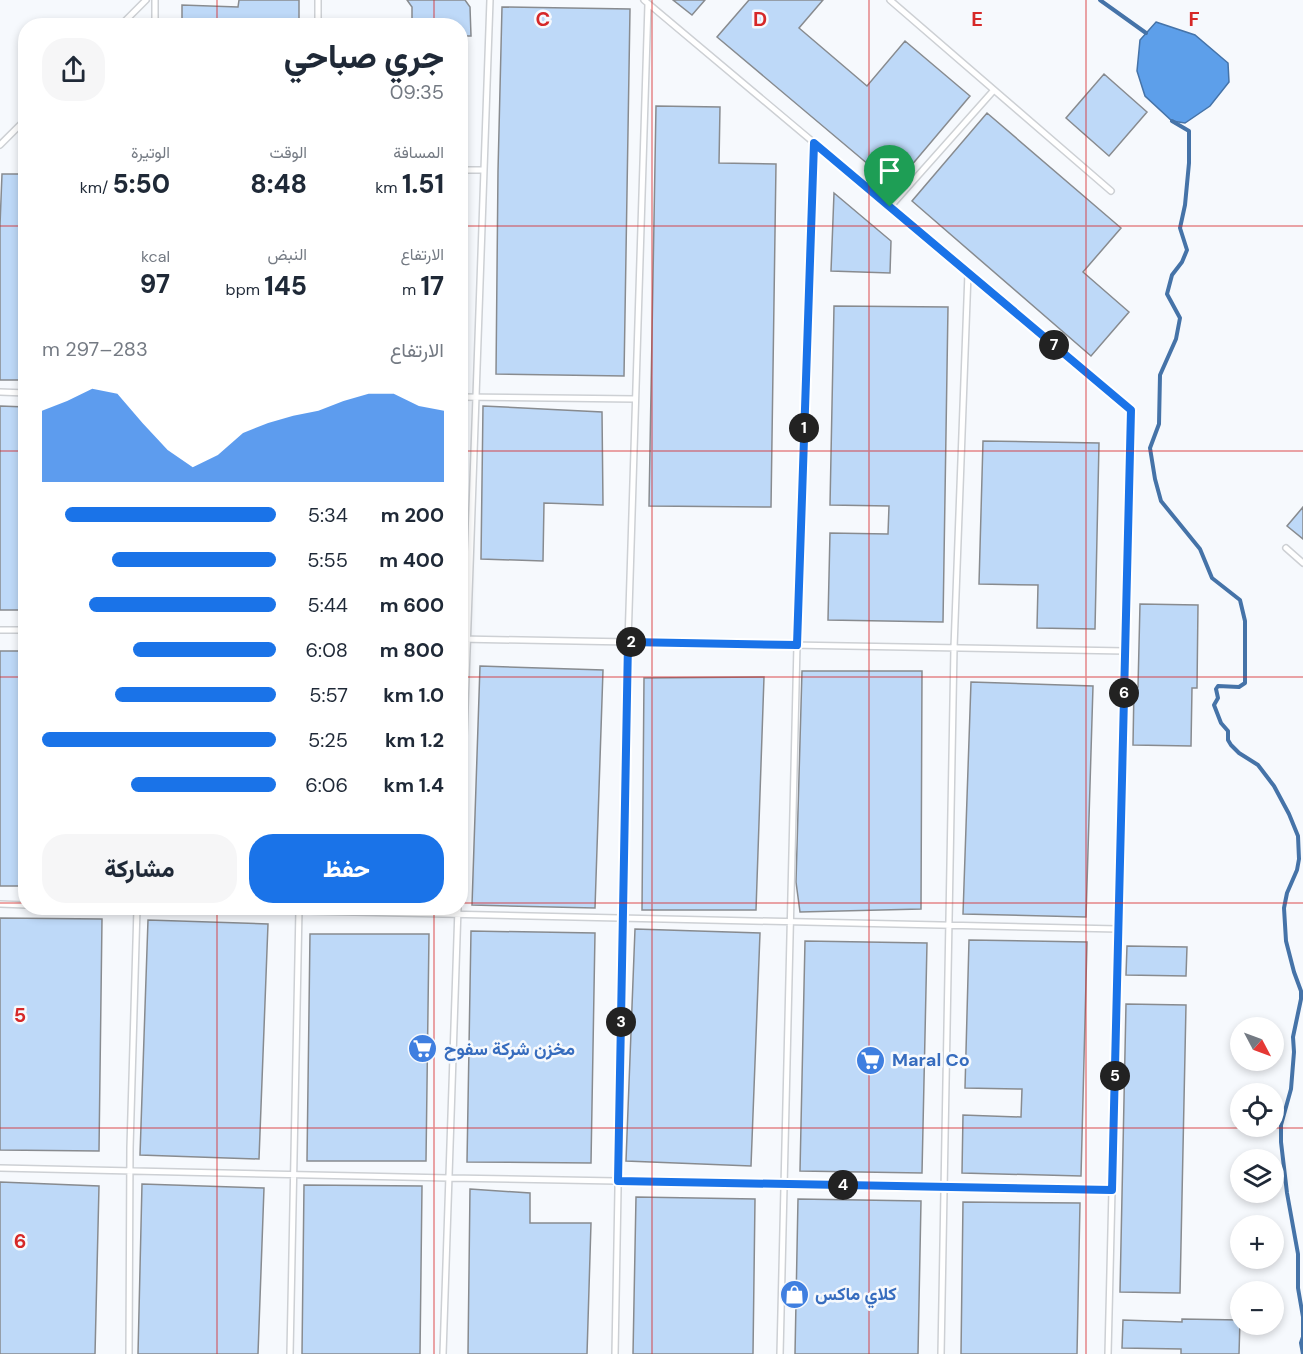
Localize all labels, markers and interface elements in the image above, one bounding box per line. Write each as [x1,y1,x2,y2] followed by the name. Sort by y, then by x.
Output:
[536,6,550,32] text: C
[753,6,767,32] text: D
[971,6,983,32] text: E
[1188,6,1200,32] text: F
[284,35,444,78] text: جري صباحي
[42,38,105,101] button: share
[390,79,444,105] text: 09:35
[131,142,170,163] text: الوتيرة
[269,142,307,163] text: الوقت
[393,142,444,163] text: المسافة
[864,145,915,207] pin
[873,154,906,187] icon: arrive
[112,167,170,201] text: 5:50
[250,167,307,201] text: 8:48
[402,167,444,201] text: 1.51
[80,177,112,198] text: /km
[375,177,402,198] text: km
[267,244,307,265] text: النبض
[401,244,444,265] text: الارتفاع
[141,246,170,267] text: kcal
[140,267,170,301] text: 97
[264,269,307,303] text: 145
[420,269,444,303] text: 17
[226,279,264,300] text: bpm
[402,279,420,300] text: m
[1039,330,1069,360] pin: 7
[1050,334,1058,355] text: 7
[42,336,148,362] text: 283–297 m
[390,337,444,363] text: الارتفاع
[789,413,819,443] pin: 1
[801,417,807,438] text: 1
[308,502,348,528] text: 5:34
[381,502,444,528] text: 200 m
[307,547,348,573] text: 5:55
[379,547,444,573] text: 400 m
[307,592,348,618] text: 5:44
[380,592,444,618] text: 600 m
[616,627,646,657] pin: 2
[626,631,636,652] text: 2
[306,637,348,663] text: 6:08
[380,637,444,663] text: 800 m
[1109,678,1139,708] pin: 6
[309,682,348,708] text: 5:57
[383,682,444,708] text: 1.0 km
[1119,682,1129,703] text: 6
[308,727,348,753] text: 5:25
[385,727,444,753] text: 1.2 km
[305,772,348,798] text: 6:06
[384,772,444,798] text: 1.4 km
[42,834,237,903] button: مشاركة
[249,834,444,903] button: حفظ
[14,1002,26,1028] text: 5
[606,1007,636,1037] pin: 3
[616,1011,626,1032] text: 3
[1230,1017,1284,1071] north arrow
[1230,1017,1284,1335] map controls
[407,1033,439,1065] supermarket icon: مخزن شركة سفوح
[444,1037,575,1061] place label: مخزن شركة سفوح
[855,1044,887,1076] supermarket icon: Maral Co
[892,1048,970,1072] place label: Maral Co
[1100,1061,1130,1091] pin: 5
[1110,1065,1120,1086] text: 5
[1230,1083,1284,1137] button: locate
[1230,1149,1284,1203] button: layers
[828,1170,858,1200] pin: 4
[838,1174,848,1195] text: 4
[1230,1215,1284,1269] button: +
[14,1228,26,1254] text: 6
[778,1278,810,1310] shop icon: كلاي ماكس
[1230,1281,1284,1335] button: −
[815,1282,897,1309] place label: كلاي ماكس

